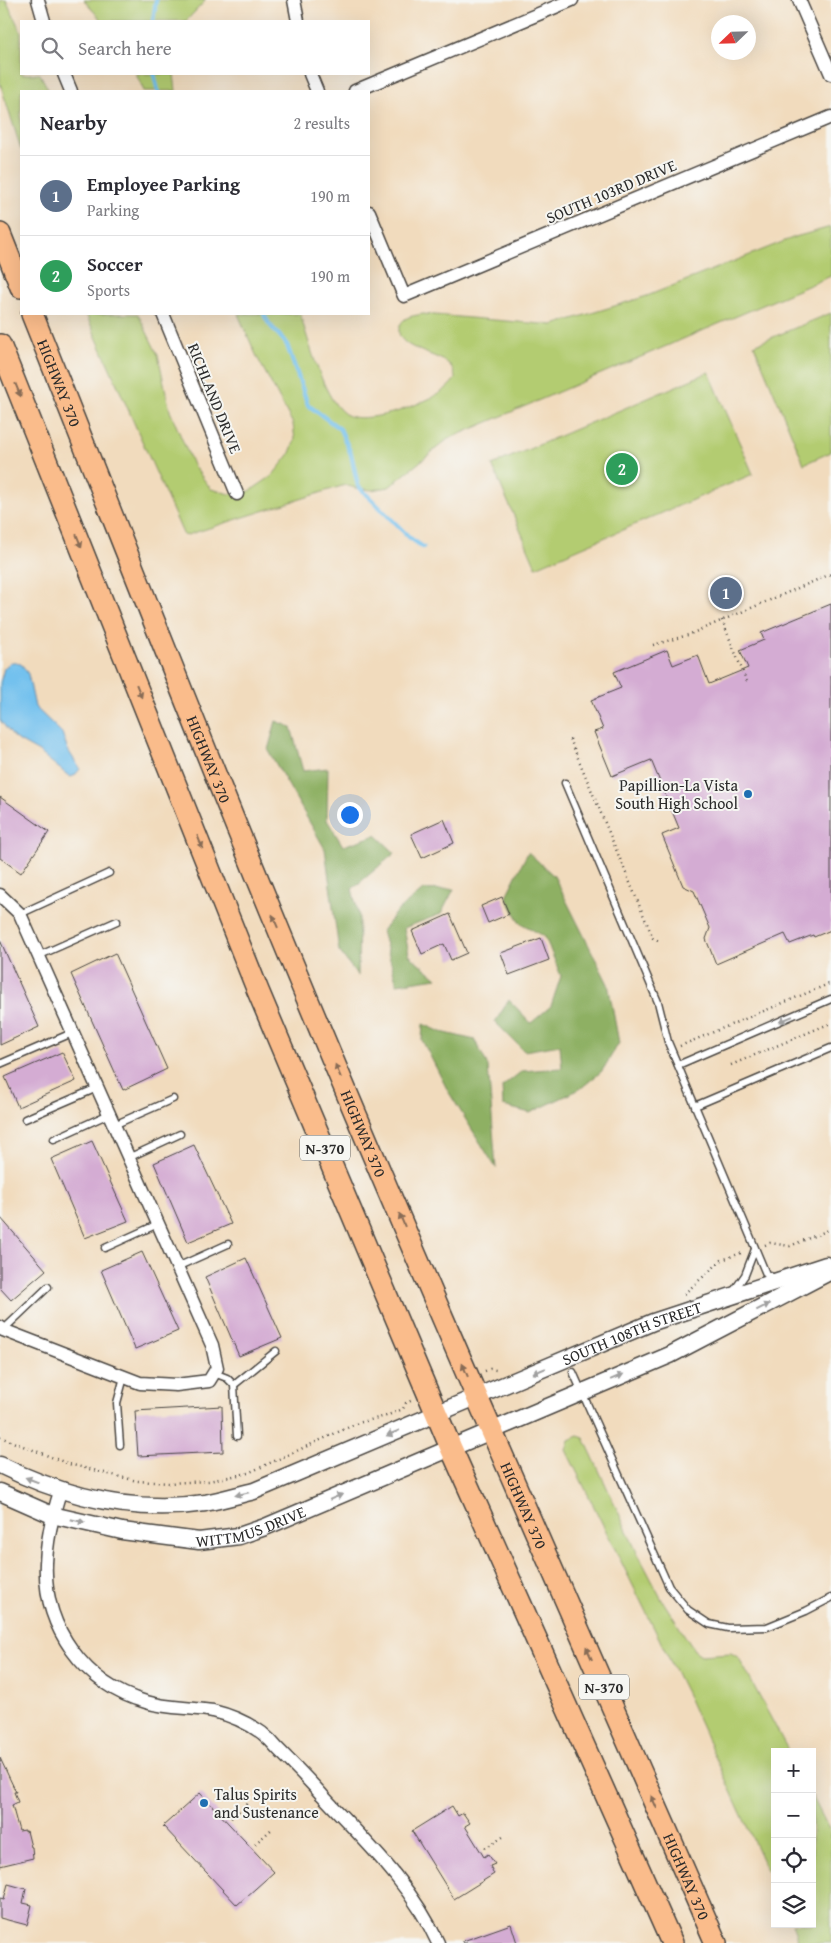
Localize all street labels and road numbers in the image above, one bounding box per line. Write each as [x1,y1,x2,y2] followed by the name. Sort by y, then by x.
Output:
[542,153,680,229] street label: SOUTH 103RD DRIVE
[31,335,88,430] street label: HIGHWAY 370
[182,339,248,457] street label: RICHLAND DRIVE
[181,712,238,807] street label: HIGHWAY 370
[335,1086,393,1181] street label: HIGHWAY 370
[300,1136,350,1160] road number: N-370
[558,1295,705,1371] street label: SOUTH 108TH STREET
[495,1458,554,1553] street label: HIGHWAY 370
[194,1499,309,1553] street label: WITTMUS DRIVE
[579,1674,629,1700] road number: N-370
[657,1829,716,1924] street label: HIGHWAY 370

